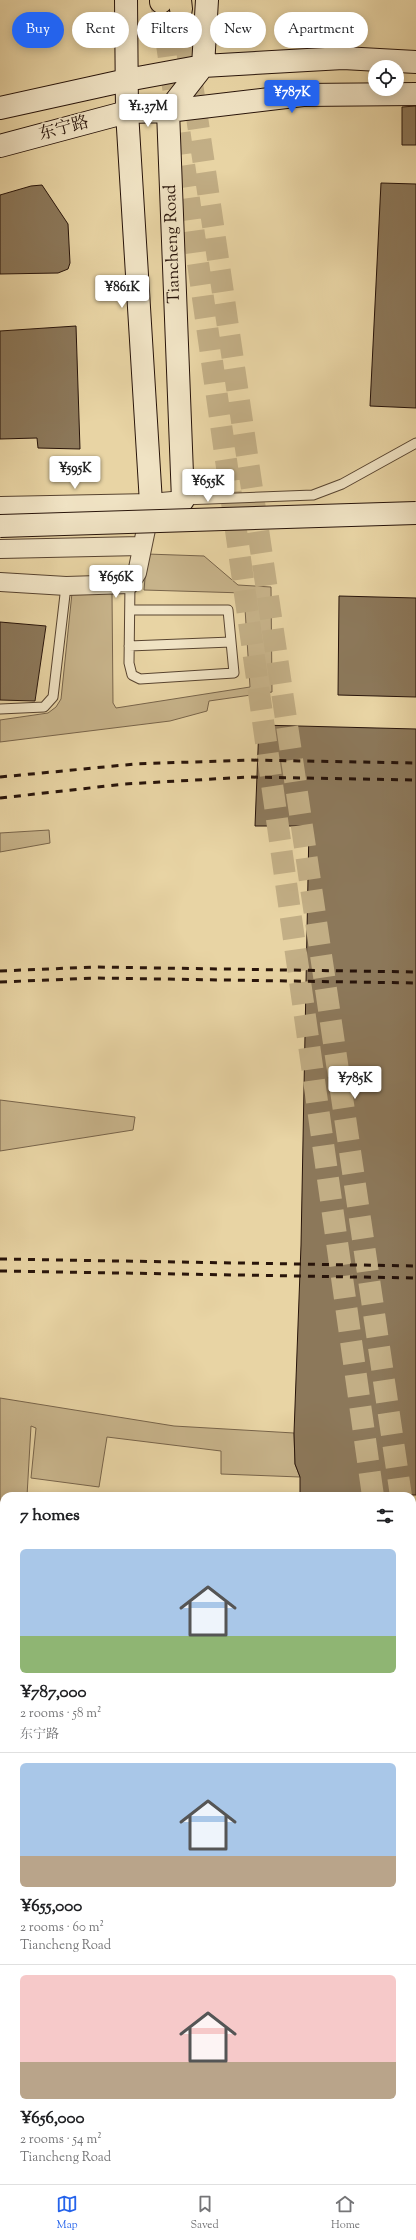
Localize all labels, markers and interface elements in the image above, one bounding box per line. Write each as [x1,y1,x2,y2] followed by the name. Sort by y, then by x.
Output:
[12,12,64,48] chip: Buy
[72,12,129,48] chip: Rent
[137,12,202,48] chip: Filters
[210,12,266,48] chip: New
[274,12,368,48] chip: Apartment
[368,60,404,96] map controls
[368,60,404,96] button: locate
[264,80,320,114] pin: ¥787K
[273,84,311,102] text: ¥787K
[115,94,181,128] pin: ¥1.37M
[128,98,168,116] text: ¥1.37M
[36,111,92,147] street label: 东宁路
[159,184,187,304] street label: Tiancheng Road
[94,275,150,309] pin: ¥861K
[104,279,140,297] text: ¥861K
[47,456,103,490] pin: ¥595K
[58,460,92,478] text: ¥595K
[180,469,236,503] pin: ¥655K
[191,473,225,491] text: ¥655K
[88,565,144,599] pin: ¥656K
[98,569,134,587] text: ¥656K
[327,1066,383,1100] pin: ¥785K
[337,1070,373,1088] text: ¥785K
[20,1504,80,1528] text: 7 homes
[374,1505,396,1527] icon: filters
[172,1575,244,1647] icon: home
[20,1681,86,1705] text: ¥787,000
[20,1705,101,1723] text: 2 rooms · 58 m²
[20,1726,59,1744] text: 东宁路
[172,1789,244,1861] icon: home
[20,1895,82,1919] text: ¥655,000
[20,1919,104,1937] text: 2 rooms · 60 m²
[20,1937,111,1955] text: Tiancheng Road
[172,2001,244,2073] icon: home
[20,2107,84,2131] text: ¥656,000
[20,2131,102,2149] text: 2 rooms · 54 m²
[20,2149,111,2167] text: Tiancheng Road
[56,2193,78,2233] tab: Map
[190,2193,219,2233] tab: Saved
[331,2193,360,2233] tab: Home

